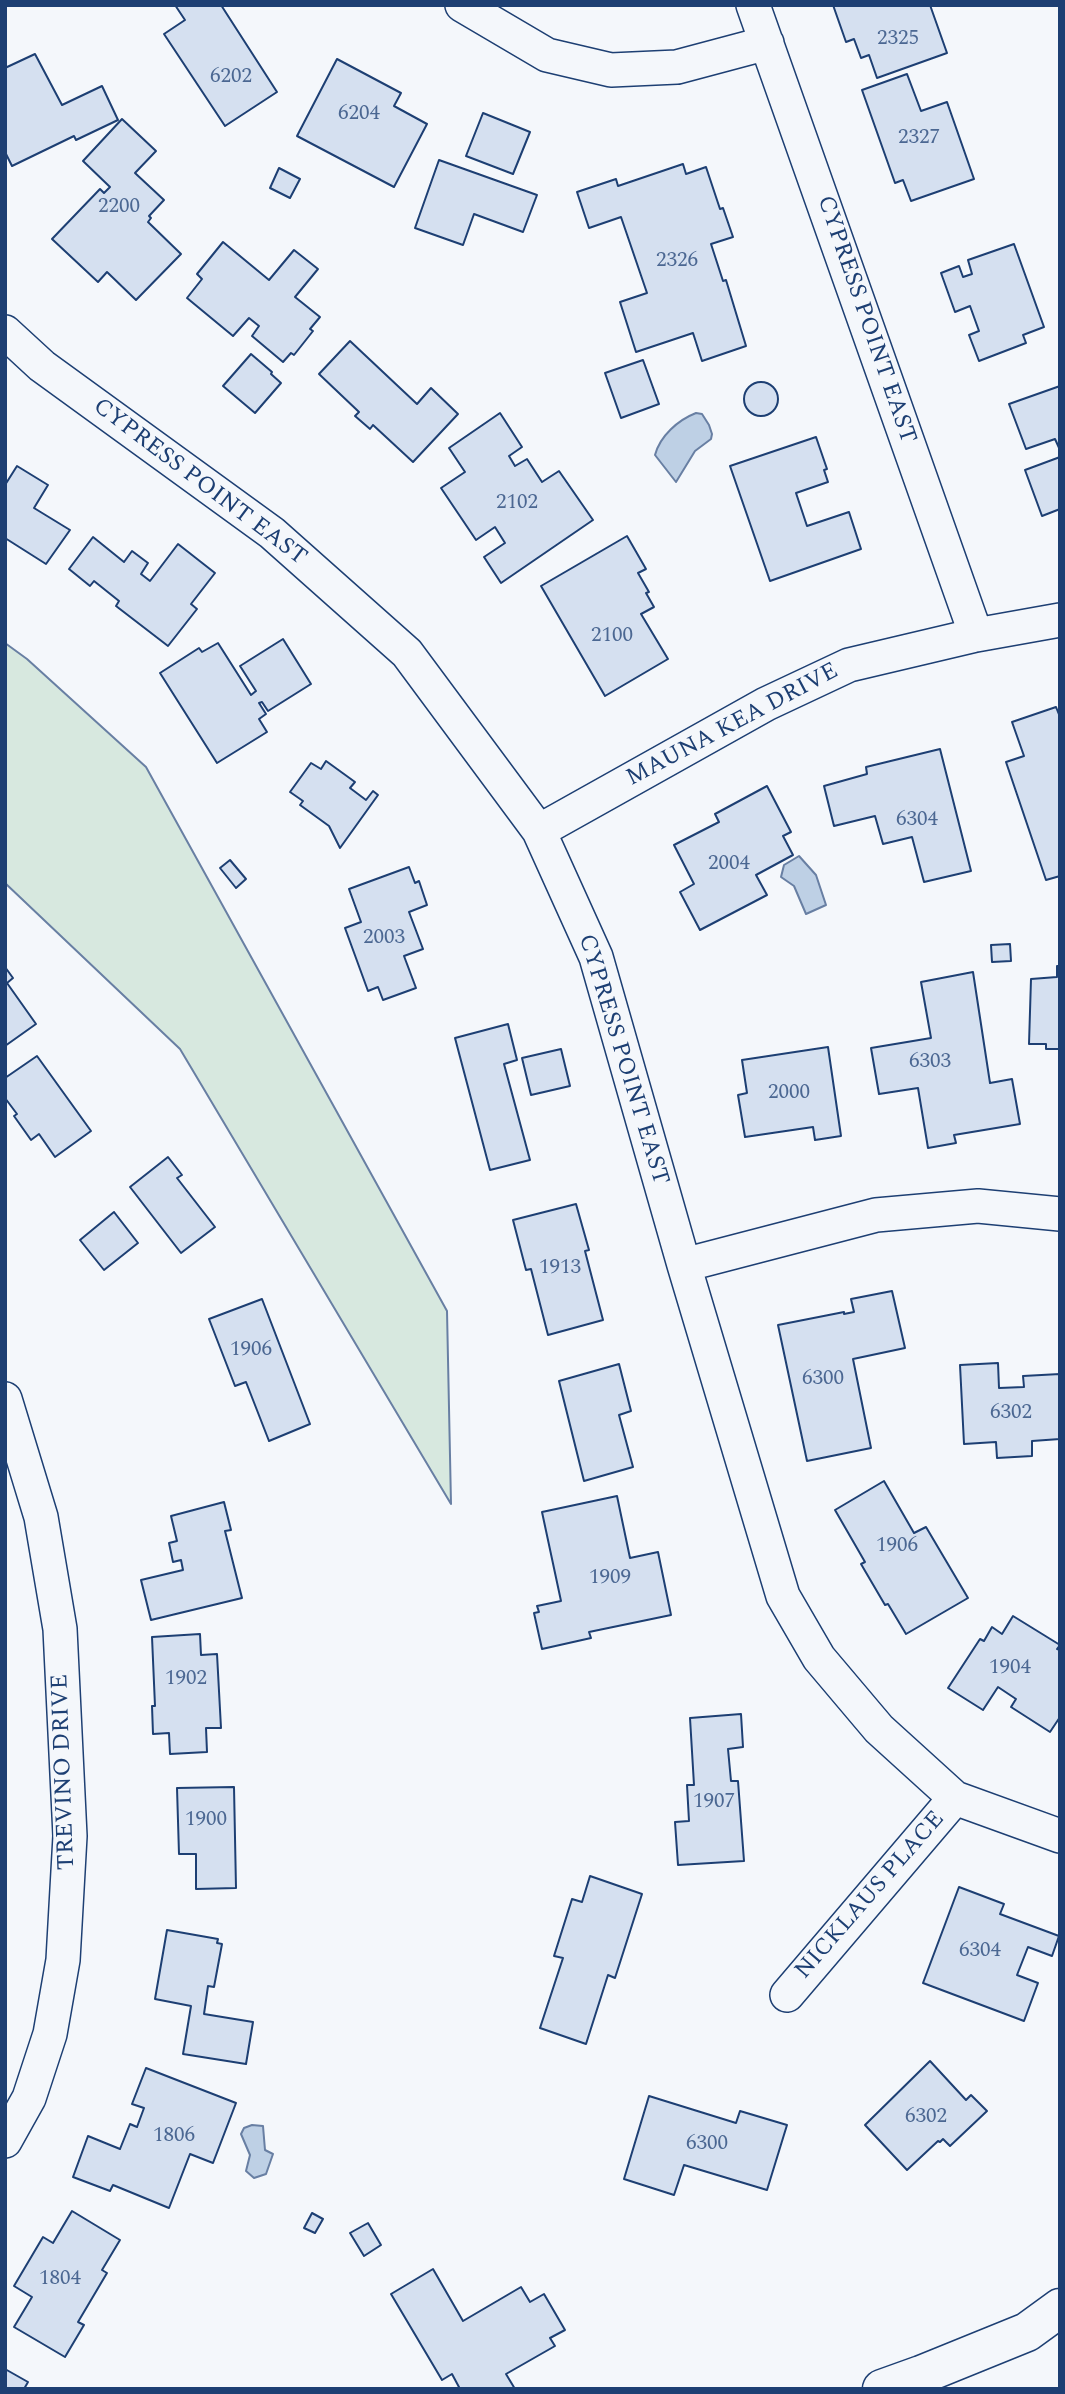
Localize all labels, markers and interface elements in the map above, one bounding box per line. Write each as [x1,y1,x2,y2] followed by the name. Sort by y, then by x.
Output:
[877,27,919,53] house number: 2325
[210,65,252,91] house number: 6202
[338,102,380,128] house number: 6204
[898,126,940,152] house number: 2327
[809,192,921,448] street label: CYPRESS POINT EAST
[98,195,140,221] house number: 2200
[656,249,698,275] house number: 2326
[86,393,312,573] street label: CYPRESS POINT EAST
[496,491,538,517] house number: 2102
[591,624,633,650] house number: 2100
[622,658,844,794] street label: MAUNA KEA DRIVE
[896,808,938,834] house number: 6304
[708,852,750,878] house number: 2004
[363,926,405,952] house number: 2003
[570,931,674,1189] street label: CYPRESS POINT EAST
[909,1050,951,1076] house number: 6303
[768,1081,810,1107] house number: 2000
[539,1256,581,1282] house number: 1913
[230,1338,272,1364] house number: 1906
[802,1367,844,1393] house number: 6300
[990,1401,1032,1427] house number: 6302
[876,1534,918,1560] house number: 1906
[589,1566,631,1592] house number: 1909
[989,1656,1031,1682] house number: 1904
[165,1667,207,1693] house number: 1902
[47,1673,83,1871] street label: TREVINO DRIVE
[693,1790,735,1816] house number: 1907
[790,1806,952,1986] street label: NICKLAUS PLACE
[185,1808,227,1834] house number: 1900
[959,1939,1001,1965] house number: 6304
[905,2105,947,2131] house number: 6302
[153,2124,195,2150] house number: 1806
[686,2132,728,2158] house number: 6300
[39,2267,81,2293] house number: 1804

